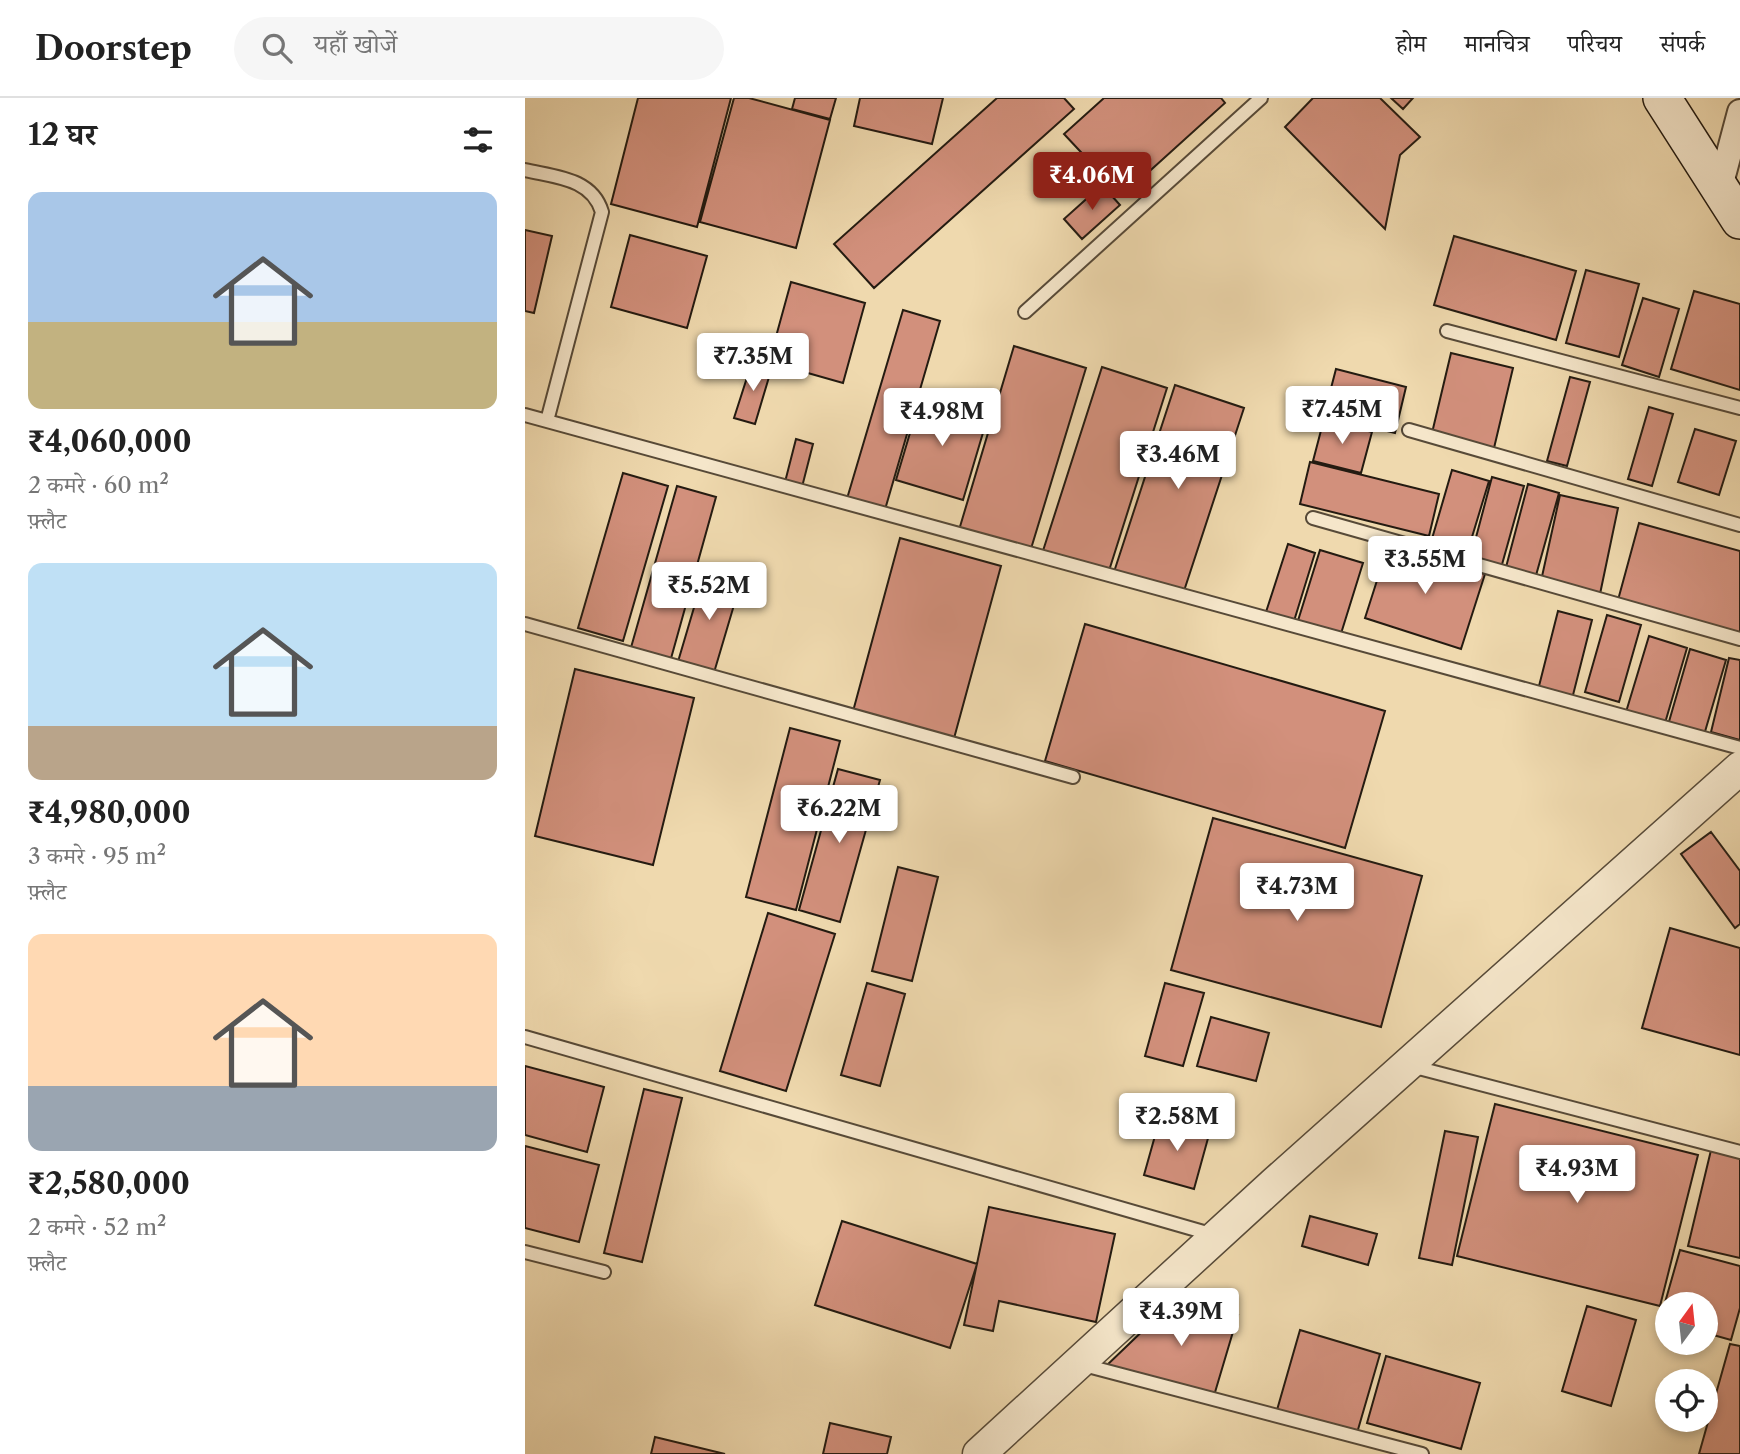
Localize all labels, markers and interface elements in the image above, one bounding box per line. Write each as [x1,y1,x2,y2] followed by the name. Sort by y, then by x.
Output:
[234,17,724,80] search box
[35,28,192,69] text: Doorstep
[314,28,397,60] text: यहाँ खोजें
[258,29,296,67] icon: search
[1396,29,1426,58] text: होम
[1464,29,1530,58] text: मानचित्र
[1568,29,1622,58] text: परिचय
[1660,29,1705,58] text: संपर्क
[28,116,97,153] text: 12 घर
[459,121,497,159] icon: filters
[1035,152,1149,212] pin: ₹4.06M
[1049,161,1135,189] text: ₹4.06M
[200,238,326,364] icon: home
[696,334,810,393] pin: ₹7.35M
[713,342,793,370] text: ₹7.35M
[1285,386,1399,446] pin: ₹7.45M
[885,388,999,448] pin: ₹4.98M
[1302,395,1382,423] text: ₹7.45M
[900,397,984,425] text: ₹4.98M
[28,423,192,460] text: ₹4,060,000
[1121,432,1235,491] pin: ₹3.46M
[1136,440,1220,468] text: ₹3.46M
[28,471,169,499] text: 2 कमरे · 60 m²
[28,507,66,535] text: फ़्लैट
[1368,536,1482,596] pin: ₹3.55M
[1384,545,1466,573] text: ₹3.55M
[652,562,766,622] pin: ₹5.52M
[668,571,750,599] text: ₹5.52M
[200,609,326,735] icon: home
[782,786,896,845] pin: ₹6.22M
[28,794,191,831] text: ₹4,980,000
[797,794,881,822] text: ₹6.22M
[28,842,166,870] text: 3 कमरे · 95 m²
[1240,864,1354,923] pin: ₹4.73M
[1256,872,1338,900] text: ₹4.73M
[28,878,66,906] text: फ़्लैट
[200,980,326,1106] icon: home
[1120,1094,1234,1153] pin: ₹2.58M
[1135,1102,1219,1130] text: ₹2.58M
[1520,1146,1634,1205] pin: ₹4.93M
[1535,1154,1619,1182] text: ₹4.93M
[28,1165,190,1202] text: ₹2,580,000
[28,1213,166,1241] text: 2 कमरे · 52 m²
[28,1249,66,1277] text: फ़्लैट
[1124,1288,1238,1348] pin: ₹4.39M
[1655,1292,1719,1354] north arrow
[1655,1292,1718,1432] map controls
[1139,1297,1223,1325] text: ₹4.39M
[1655,1369,1718,1432] button: locate

